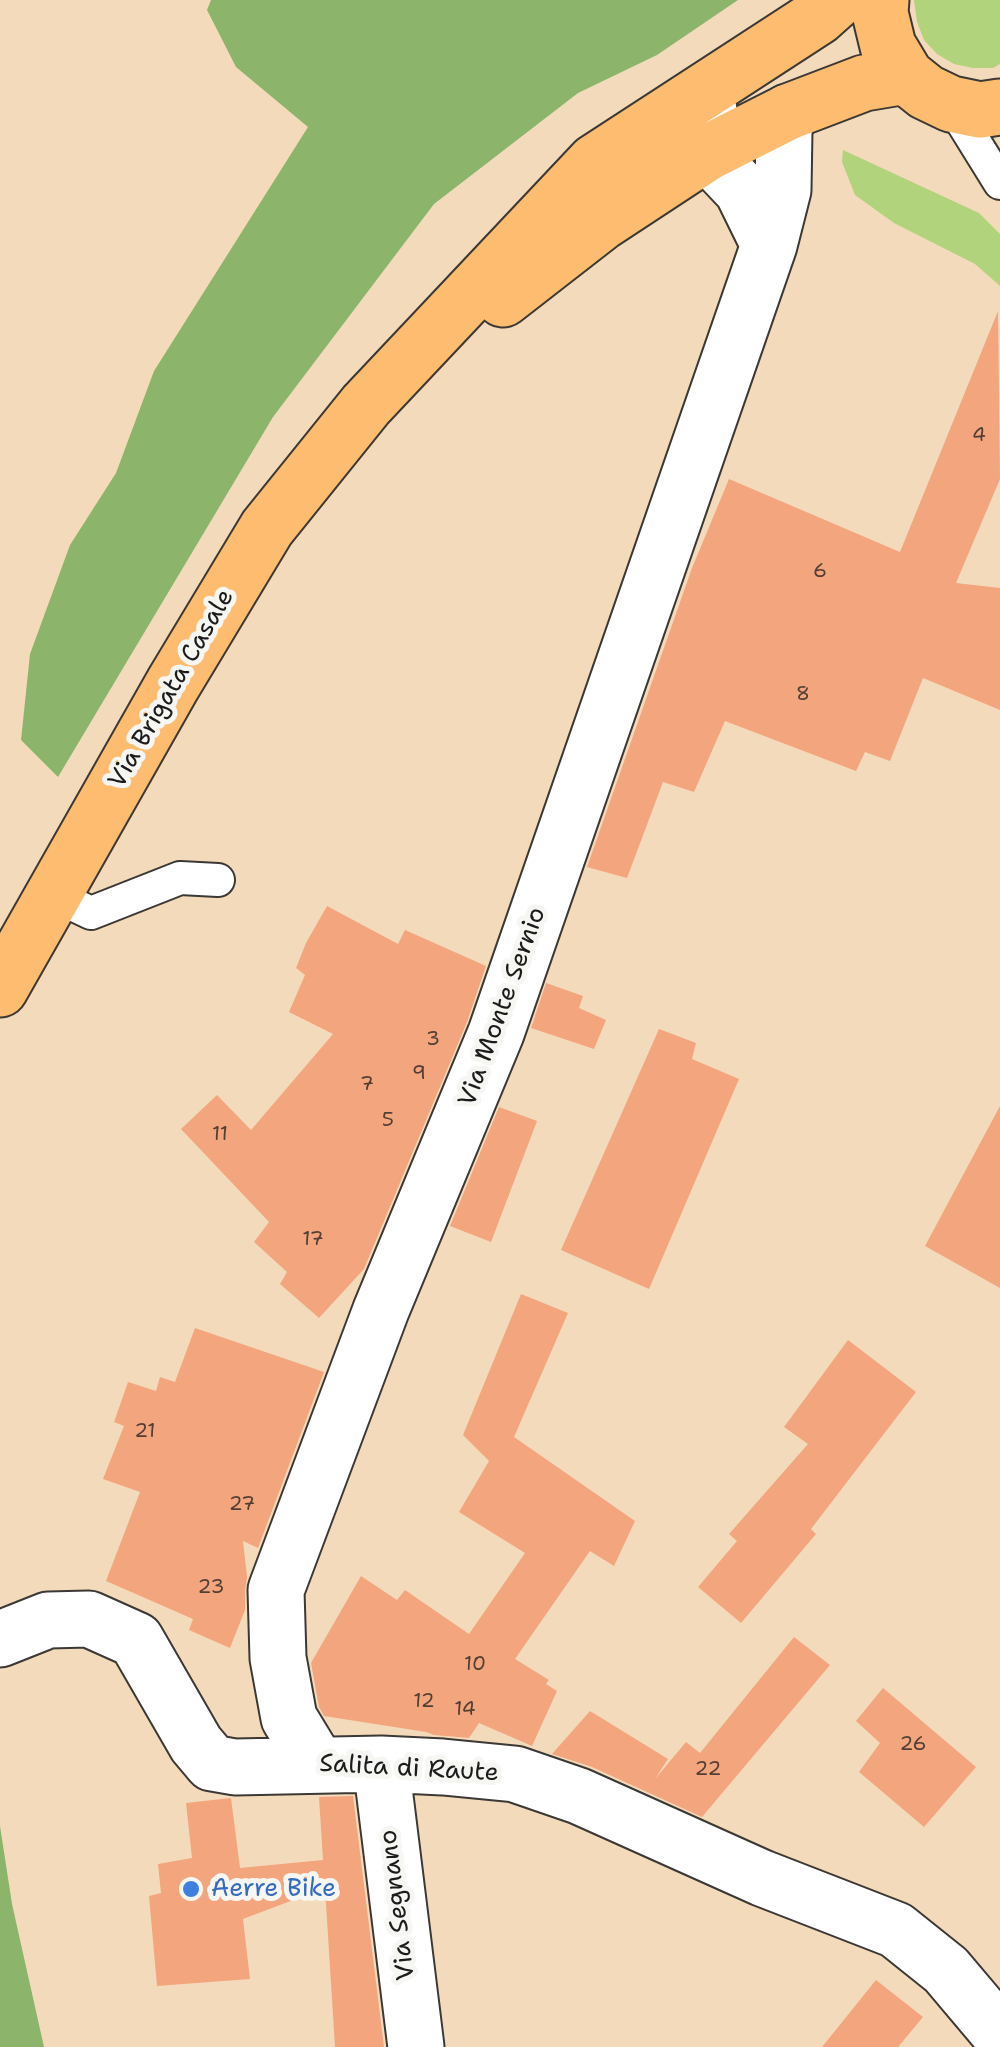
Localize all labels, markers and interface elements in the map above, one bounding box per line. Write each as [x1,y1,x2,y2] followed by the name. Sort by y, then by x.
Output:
[972,424,986,448] house number: 4
[813,560,827,584] house number: 6
[103,584,241,794] street label: Via Brigata Casale
[796,683,810,707] house number: 8
[453,903,553,1111] street label: Via Monte Sernio
[426,1028,440,1052] house number: 3
[412,1062,426,1086] house number: 9
[360,1073,374,1097] house number: 7
[382,1109,394,1133] house number: 5
[212,1123,228,1147] house number: 11
[302,1228,324,1252] house number: 17
[134,1420,156,1444] house number: 21
[229,1493,255,1517] house number: 27
[198,1576,224,1600] house number: 23
[464,1653,486,1677] house number: 10
[413,1690,435,1714] house number: 12
[454,1698,476,1722] house number: 14
[899,1733,927,1757] house number: 26
[319,1749,499,1789] street label: Salita di Raute
[695,1758,721,1782] house number: 22
[374,1828,422,1982] street label: Via Segnano
[211,1874,336,1904] place label: Aerre Bike
[180,1878,202,1900] marker: Aerre Bike

